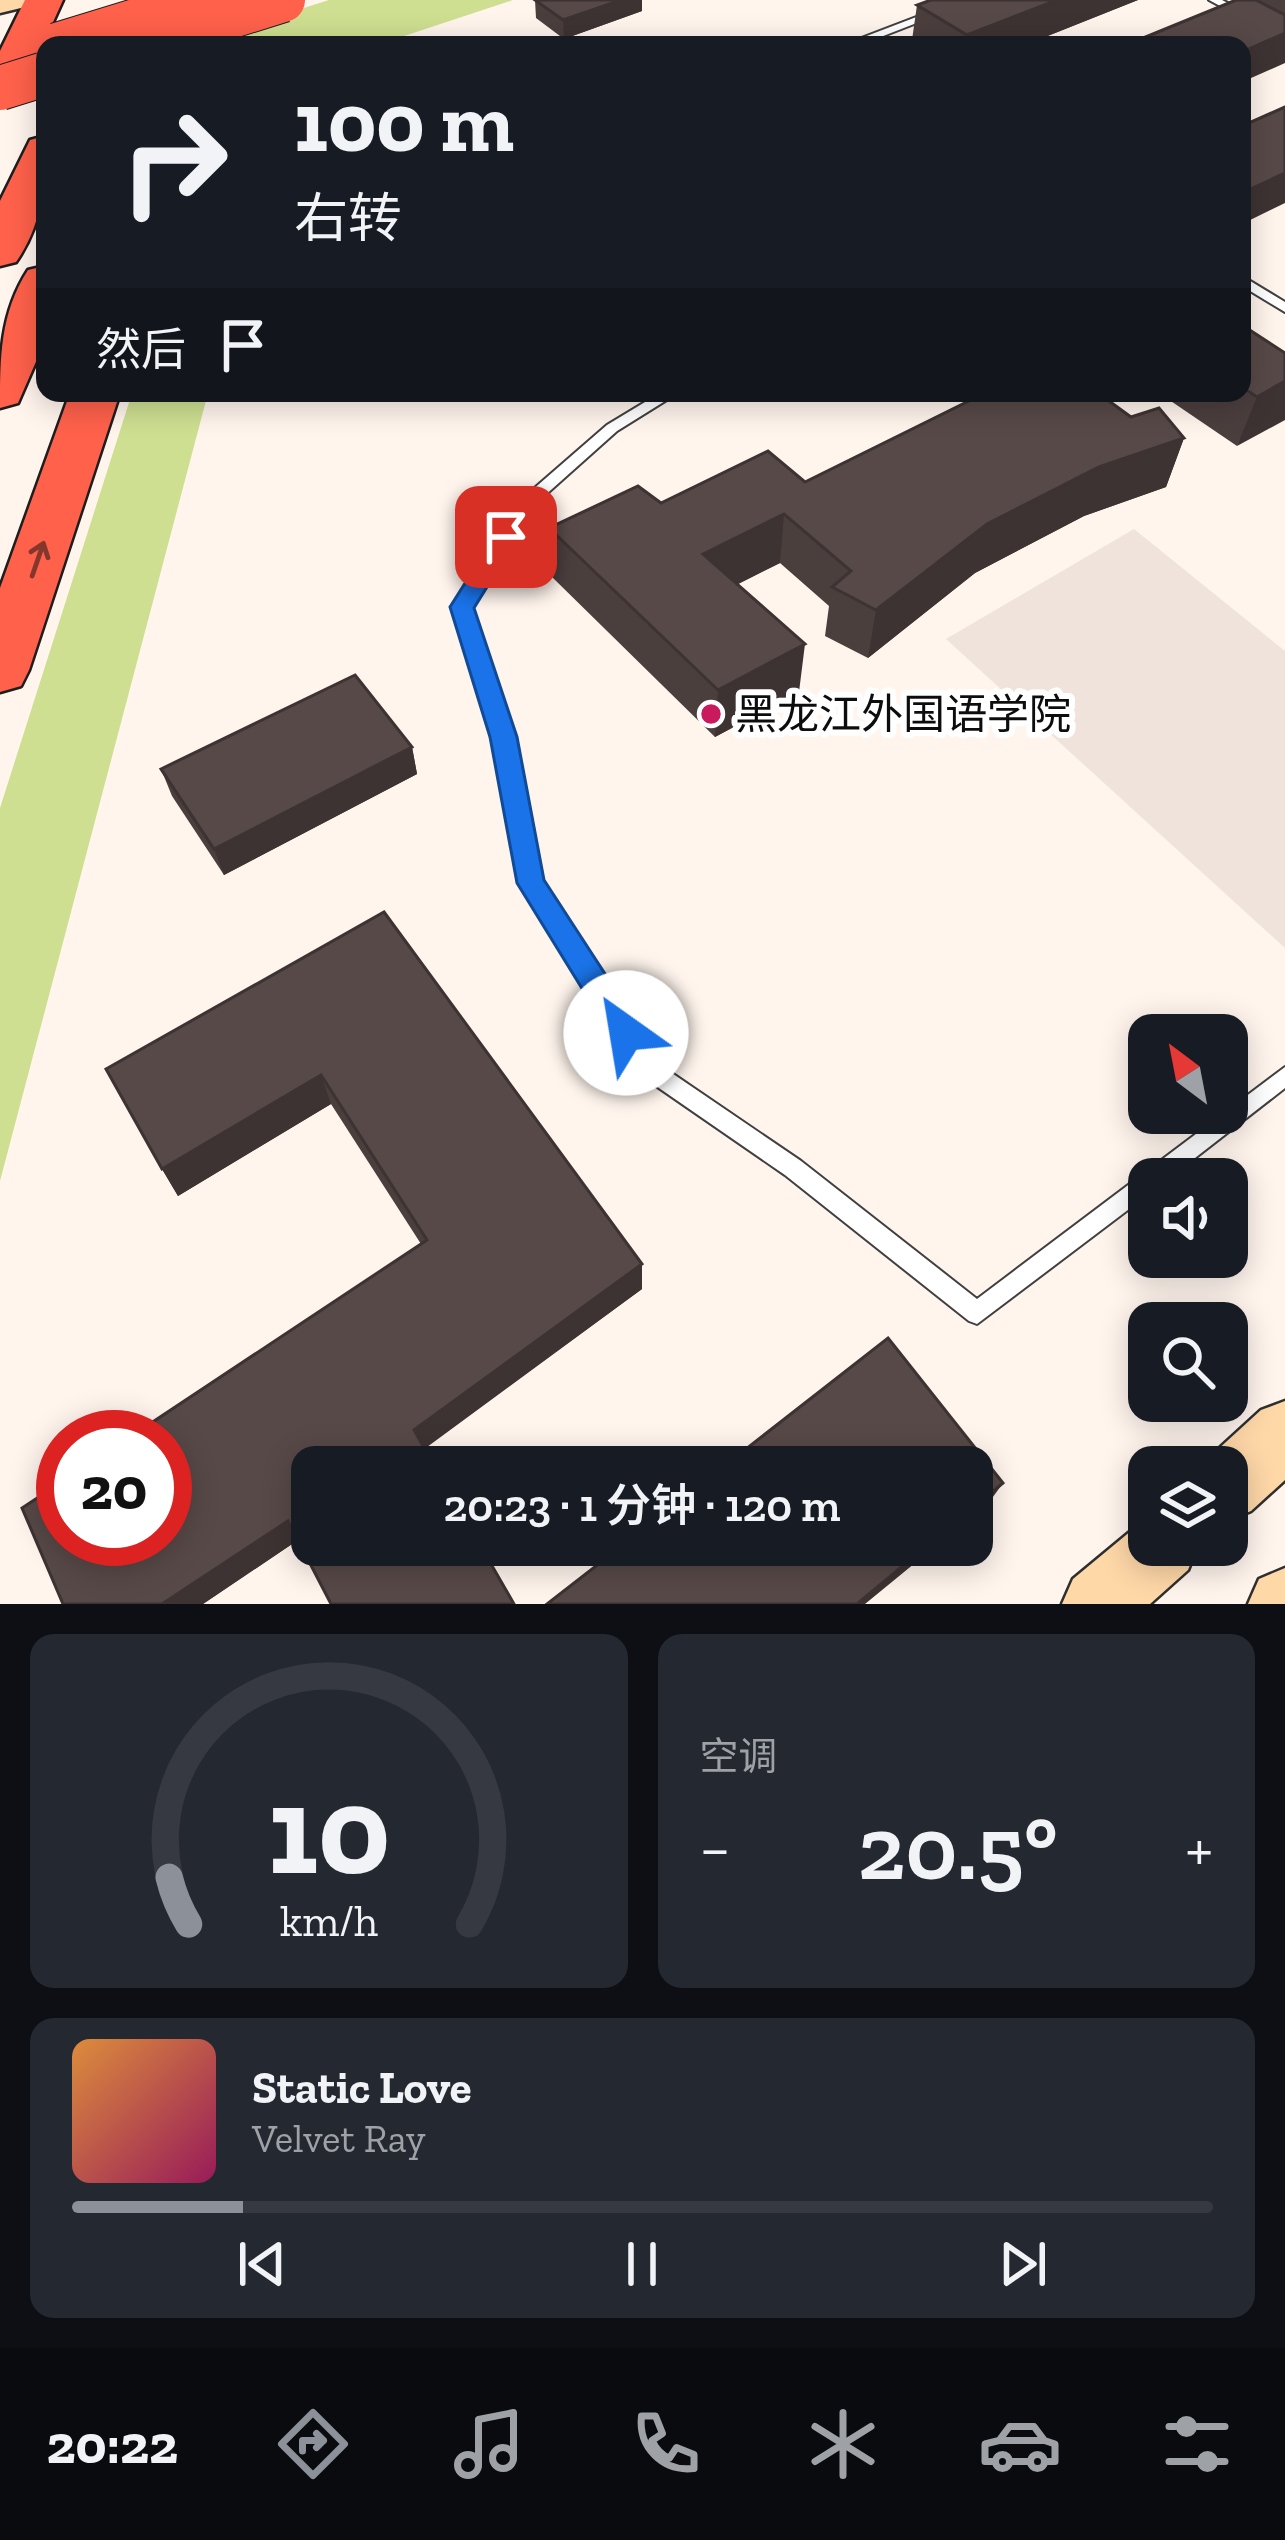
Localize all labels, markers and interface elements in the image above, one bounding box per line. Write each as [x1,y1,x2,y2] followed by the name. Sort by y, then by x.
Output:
[294,72,514,173] text: 100 m
[96,84,252,240] icon: right
[294,186,402,251] text: 右转
[210,312,276,378] icon: arrive
[96,323,186,377] text: 然后
[455,486,557,588] pin
[473,504,539,570] icon: arrive
[29,541,50,578] one-way arrow
[735,689,1071,740] place label: 黑龙江外国语学院
[698,701,724,727] marker: 黑龙江外国语学院
[563,970,689,1096] position arrow
[1128,1014,1248,1134] north arrow
[1128,1014,1248,1566] map controls
[1128,1158,1248,1278] button: sound
[1128,1302,1248,1422] button: search
[36,1410,192,1566] speed limit sign: 20
[1128,1446,1248,1566] button: layers
[443,1479,841,1533] text: 20:23 · 1 分钟 · 120 m
[700,1733,778,1780] text: 空调
[268,1755,390,1905] text: 10
[858,1794,1058,1902] text: 20.5°
[700,1809,730,1888] text: −
[1185,1809,1213,1888] text: +
[280,1896,378,1947] text: km/h
[252,2061,471,2115] text: Static Love
[252,2115,426,2162] text: Velvet Ray
[229,2231,295,2297] icon: previous
[609,2231,675,2297] icon: pause
[990,2231,1056,2297] icon: next
[271,2402,355,2486] icon: directions
[447,2402,531,2486] icon: music
[624,2402,708,2486] icon: phone
[801,2402,885,2486] icon: climate
[978,2402,1062,2486] icon: car
[1155,2402,1239,2486] icon: filters
[46,2412,178,2477] text: 20:22

